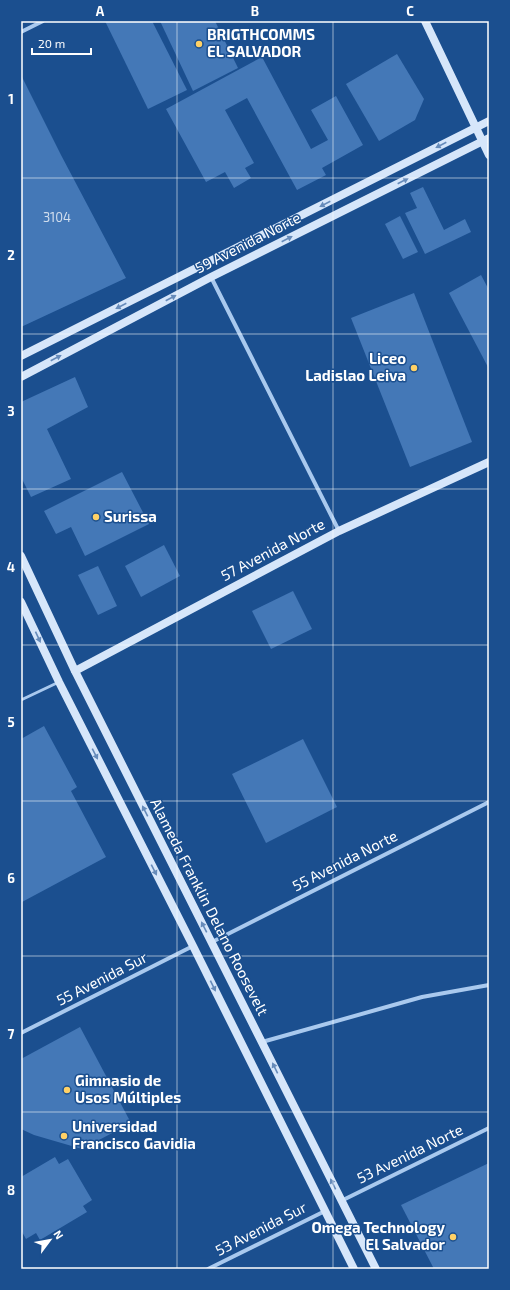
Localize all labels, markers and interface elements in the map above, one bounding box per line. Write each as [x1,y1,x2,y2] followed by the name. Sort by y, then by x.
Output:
[96,3,105,19] text: A
[251,3,259,19] text: B
[406,3,414,19] text: C
[207,25,315,60] place label: BRIGTHCOMMS EL SALVADOR
[32,30,91,56] scale bar
[38,36,65,50] text: 20 m
[194,39,204,49] marker: BRIGTHCOMMS EL SALVADOR
[8,91,14,107] text: 1
[435,142,447,148] one-way arrow
[397,178,409,184] one-way arrow
[319,201,330,207] one-way arrow
[192,208,303,276] street label: 59 Avenida Norte
[43,209,71,225] house number: 3104
[281,236,292,242] one-way arrow
[7,247,15,263] text: 2
[165,295,177,301] one-way arrow
[115,303,127,309] one-way arrow
[305,349,406,384] place label: Liceo Ladislao Leiva
[50,355,61,362] one-way arrow
[409,363,419,373] marker: Liceo Ladislao Leiva
[7,403,15,419] text: 3
[104,507,157,525] place label: Surissa
[91,512,101,522] marker: Surissa
[217,514,328,584] street label: 57 Avenida Norte
[7,559,15,575] text: 4
[35,632,41,643] one-way arrow
[7,714,15,730] text: 5
[92,748,99,760] one-way arrow
[147,795,273,1018] street label: Alameda Franklin Delano Roosevelt
[142,805,148,817] one-way arrow
[289,826,400,894] street label: 55 Avenida Norte
[151,864,157,876] one-way arrow
[7,870,15,886] text: 6
[201,921,207,933] one-way arrow
[53,947,150,1009] street label: 55 Avenida Sur
[210,980,216,992] one-way arrow
[8,1026,15,1042] text: 7
[272,1062,278,1074] one-way arrow
[75,1071,181,1106] place label: Gimnasio de Usos Múltiples
[62,1085,72,1095] marker: Gimnasio de Usos Múltiples
[72,1117,196,1152] place label: Universidad Francisco Gavidia
[354,1120,466,1187] street label: 53 Avenida Norte
[59,1131,69,1141] marker: Universidad Francisco Gavidia
[330,1179,336,1190] one-way arrow
[7,1182,15,1198] text: 8
[212,1197,309,1259] street label: 53 Avenida Sur
[311,1218,446,1253] place label: Omega Technology El Salvador
[30,1220,70,1260] north arrow
[51,1228,67,1241] text: N
[448,1232,458,1242] marker: Omega Technology El Salvador

